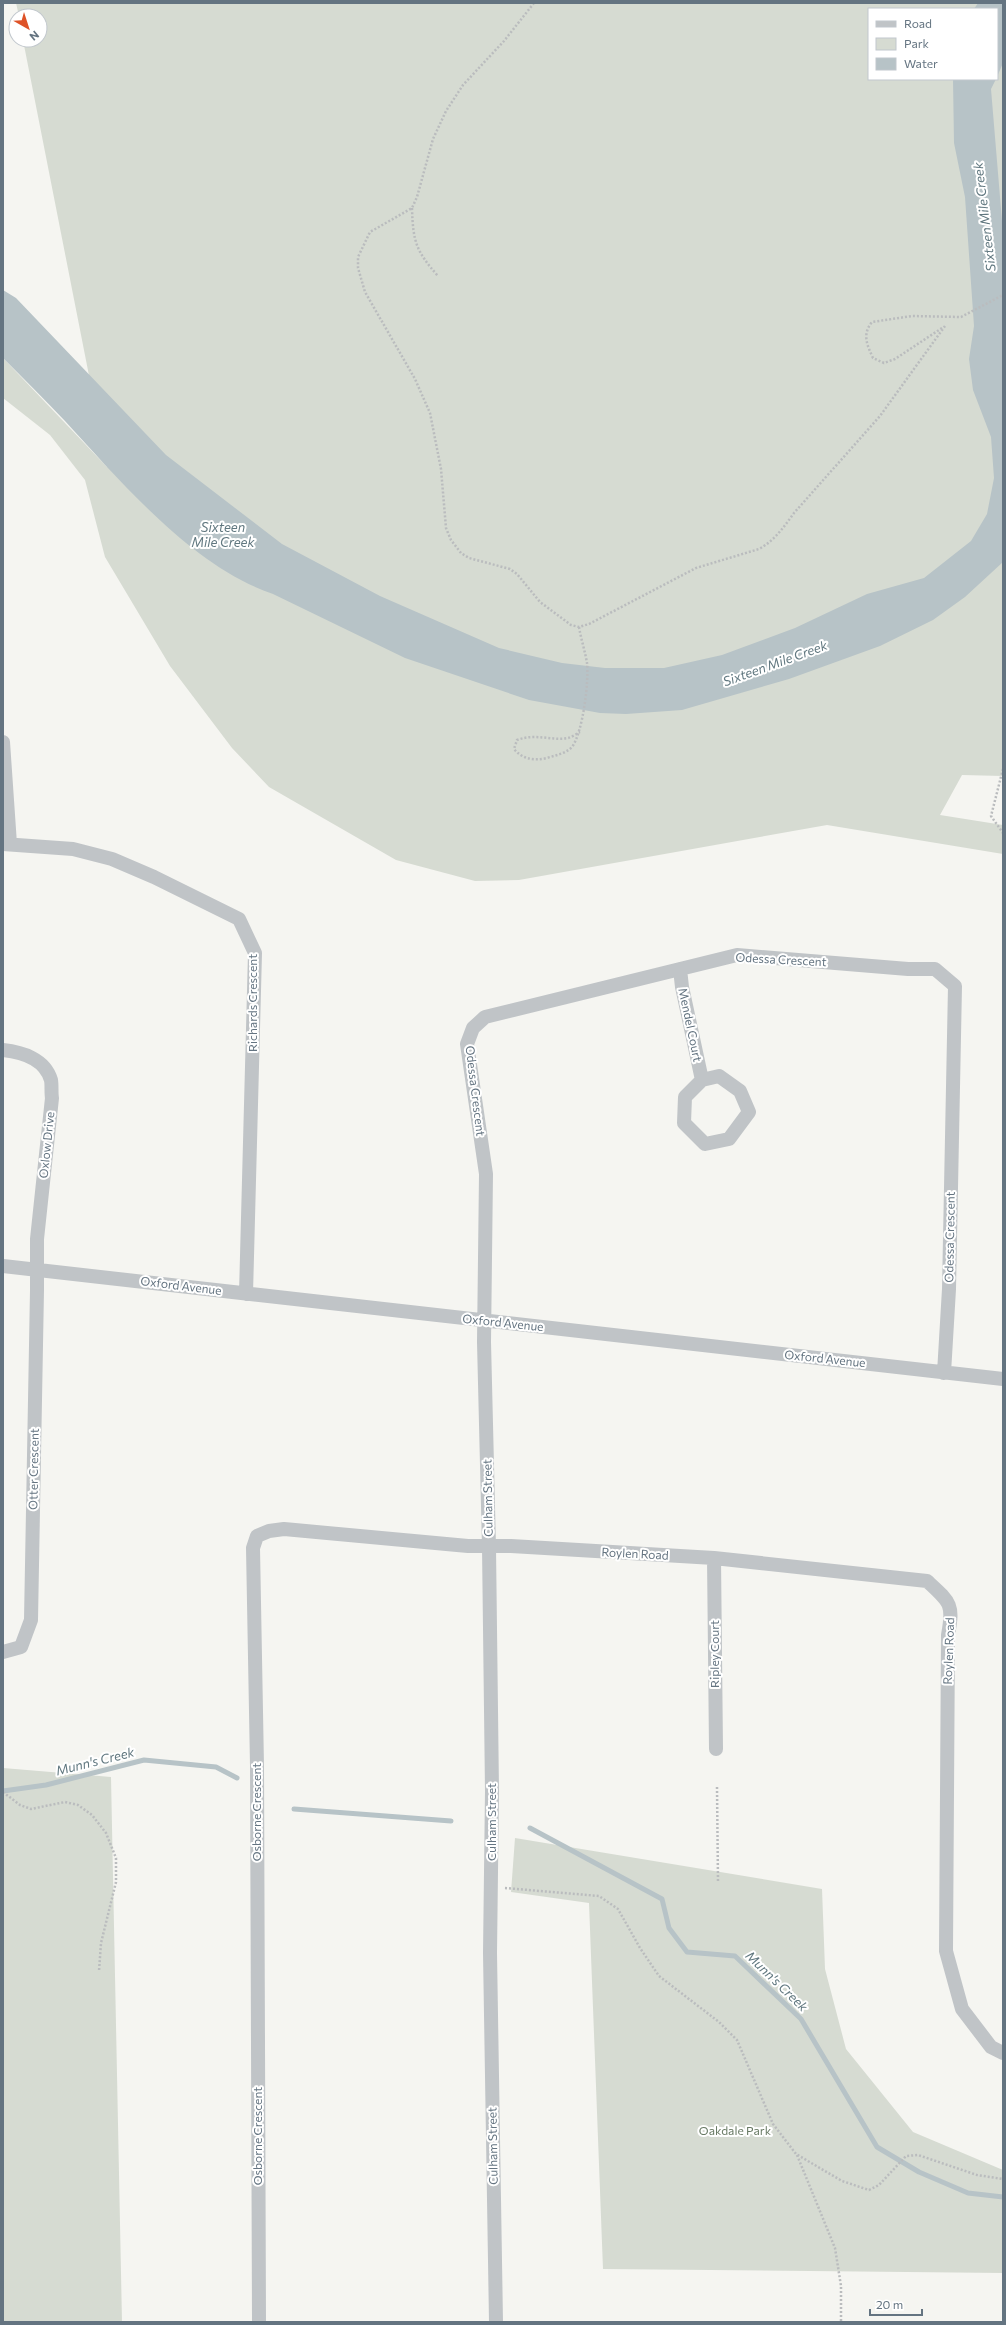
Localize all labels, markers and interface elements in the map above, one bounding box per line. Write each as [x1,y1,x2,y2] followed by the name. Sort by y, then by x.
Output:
[8,8,48,48] north arrow
[868,8,998,80] legend
[904,16,932,30] text: Road
[27,29,42,44] text: N
[904,36,930,50] text: Park
[904,56,938,70] text: Water
[969,161,999,272] water label: Sixteen Mile Creek
[191,519,255,550] water label: Sixteen Mile Creek
[721,636,830,689] water label: Sixteen Mile Creek
[735,950,827,968] street label: Odessa Crescent
[245,954,259,1052] street label: Richards Crescent
[676,987,706,1063] street label: Mendel Court
[463,1045,489,1137] street label: Odessa Crescent
[36,1111,56,1179] street label: Oxlow Drive
[941,1191,957,1283] street label: Odessa Crescent
[140,1273,222,1297] street label: Oxford Avenue
[462,1311,544,1333] street label: Oxford Avenue
[784,1347,866,1369] street label: Oxford Avenue
[25,1428,41,1510] street label: Otter Crescent
[479,1459,495,1537] street label: Culham Street
[601,1544,669,1562] street label: Roylen Road
[940,1617,956,1685] street label: Roylen Road
[707,1620,721,1688] street label: Ripley Court
[54,1743,137,1778] water label: Munn's Creek
[249,1763,263,1861] street label: Osborne Crescent
[484,1783,498,1861] street label: Culham Street
[743,1947,812,2015] water label: Munn's Creek
[250,2087,264,2185] street label: Osborne Crescent
[484,2107,500,2185] street label: Culham Street
[699,2123,772,2137] park label: Oakdale Park
[870,2291,922,2317] scale bar
[876,2297,903,2311] text: 20 m

